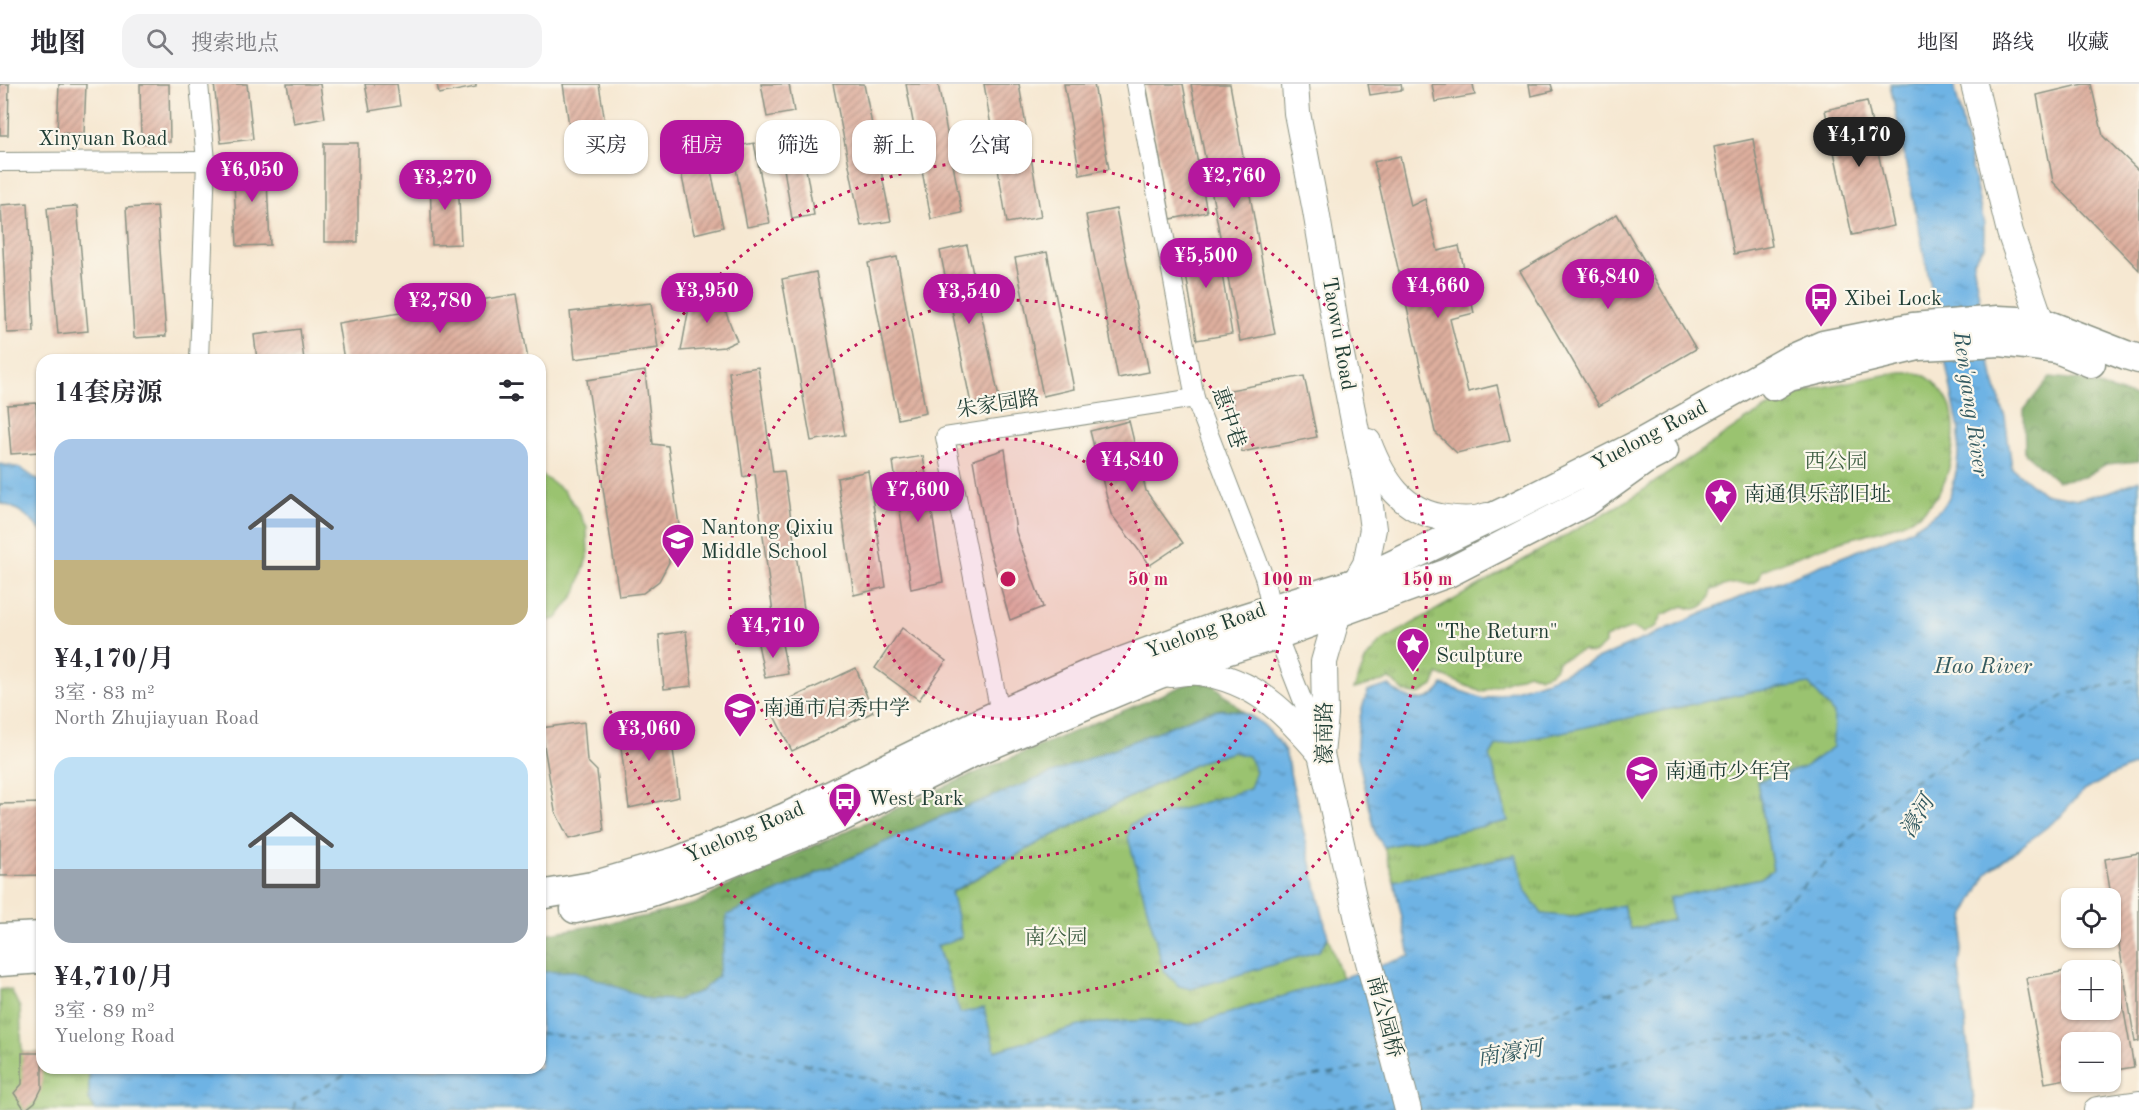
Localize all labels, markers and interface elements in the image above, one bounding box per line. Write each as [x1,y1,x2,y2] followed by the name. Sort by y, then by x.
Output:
[122,14,542,68] search box
[143,25,176,58] icon: search
[30,31,86,59] text: 地图
[191,33,279,55] text: 搜索地点
[1917,33,1959,54] text: 地图
[1992,33,2034,54] text: 路线
[2067,33,2109,54] text: 收藏
[1810,117,1908,168] pin: ¥4,170
[564,120,648,174] chip: 买房
[660,120,744,174] chip: 租房
[756,120,840,174] chip: 筛选
[852,120,936,174] chip: 新上
[948,120,1032,174] chip: 公寓
[1827,126,1891,146] text: ¥4,170
[38,129,168,150] street label: Xinyuan Road
[203,152,301,203] pin: ¥6,050
[1185,158,1283,209] pin: ¥2,760
[396,160,494,211] pin: ¥3,270
[220,161,284,181] text: ¥6,050
[1202,167,1266,187] text: ¥2,760
[413,169,477,189] text: ¥3,270
[1157,238,1255,289] pin: ¥5,500
[1174,247,1238,267] text: ¥5,500
[1559,259,1657,310] pin: ¥6,840
[1389,268,1487,319] pin: ¥4,660
[1576,268,1640,288] text: ¥6,840
[658,273,756,324] pin: ¥3,950
[920,274,1018,325] pin: ¥3,540
[1318,276,1358,392] street label: Taowu Road
[1406,277,1470,297] text: ¥4,660
[1803,281,1839,328] bus stop icon: Xibei Lock
[675,282,739,302] text: ¥3,950
[391,283,489,334] pin: ¥2,780
[937,283,1001,303] text: ¥3,540
[1844,289,1942,310] place label: Xibei Lock
[408,292,472,312] text: ¥2,780
[1949,329,1991,479] water label: Ren'gang River
[495,374,528,407] icon: filters
[54,381,162,407] text: 14套房源
[1208,384,1250,451] street label: 惠中巷
[955,386,1041,422] street label: 朱家园路
[1589,397,1711,475] street label: Yuelong Road
[1083,442,1181,493] pin: ¥4,840
[1805,450,1868,473] park label: 西公园
[1100,451,1164,471] text: ¥4,840
[869,472,967,523] pin: ¥7,600
[1703,477,1739,524] place icon: 南通俱乐部旧址
[237,478,345,586] icon: home
[886,481,950,501] text: ¥7,600
[1744,483,1891,506] place label: 南通俱乐部旧址
[701,518,833,563] place label: Nantong Qixiu Middle School
[660,522,696,569] school or university icon: Nantong Qixiu Middle School
[998,569,1018,589] centre of rings
[1128,571,1168,589] text: 50 m
[1262,571,1312,589] text: 100 m
[1402,571,1452,589] text: 150 m
[1143,599,1269,663] street label: Yuelong Road
[724,608,822,659] pin: ¥4,710
[741,617,805,637] text: ¥4,710
[1436,622,1558,667] place label: "The Return" Sculpture
[1395,626,1431,673] place icon: "The Return" Sculpture
[54,647,174,673] text: ¥4,170/月
[1933,656,2032,678] water label: Hao River
[54,684,155,704] text: 3室 · 83 m²
[722,691,758,738] school or university icon: 南通市启秀中学
[763,697,910,720] place label: 南通市启秀中学
[1313,702,1336,765] street label: 濠南路
[54,709,259,729] text: North Zhujiayuan Road
[600,711,698,762] pin: ¥3,060
[617,720,681,740] text: ¥3,060
[1624,754,1660,801] school or university icon: 南通市少年宫
[1665,759,1791,783] place label: 南通市少年宫
[827,781,863,828] bus stop icon: West Park
[1896,788,1941,842] water label: 濠河
[868,789,964,810] place label: West Park
[237,796,345,904] icon: home
[682,799,808,867] street label: Yuelong Road
[2061,888,2121,1092] map controls
[2061,888,2121,948] button: locate
[1025,926,1088,949] park label: 南公园
[2061,960,2121,1020] button: +
[54,965,174,991] text: ¥4,710/月
[1363,973,1407,1060] street label: 南公园桥
[54,1002,155,1022] text: 3室 · 89 m²
[54,1027,175,1047] text: Yuelong Road
[2061,1032,2121,1092] button: −
[1475,1035,1548,1070] water label: 南濠河

